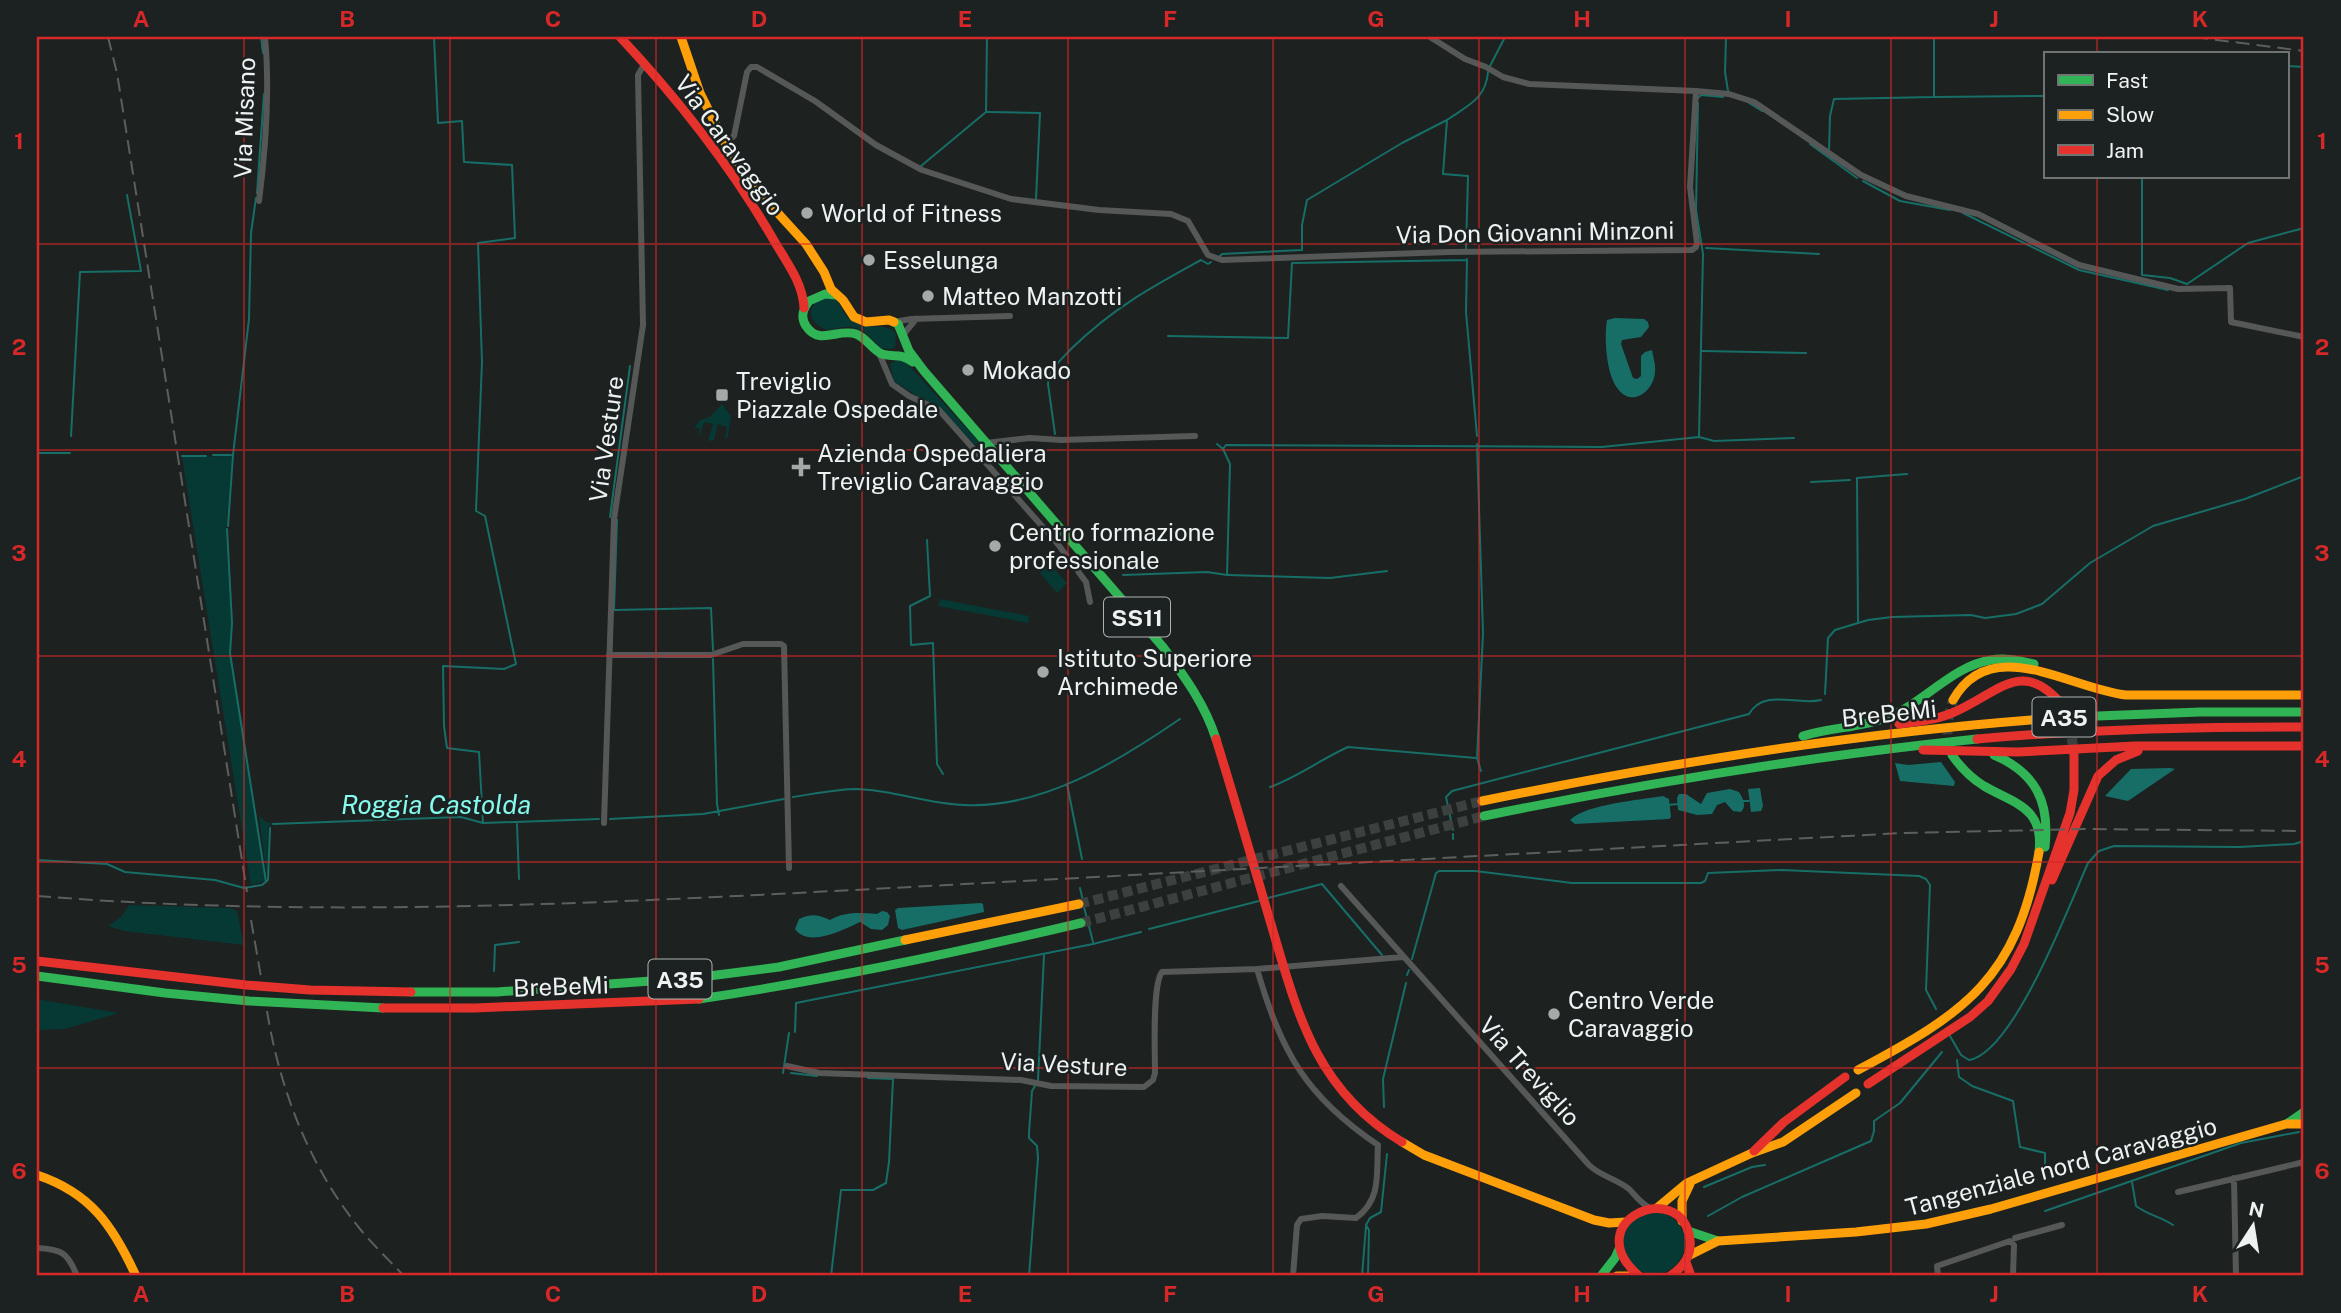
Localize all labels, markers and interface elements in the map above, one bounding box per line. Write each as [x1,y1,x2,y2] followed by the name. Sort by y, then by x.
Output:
[133,5,150,32] text: A
[339,5,355,32] text: B
[545,5,561,32] text: C
[751,5,767,32] text: D
[958,5,972,32] text: E
[1163,5,1177,32] text: F
[1367,5,1385,32] text: G
[1573,5,1591,32] text: H
[1784,5,1792,32] text: I
[1989,5,1999,32] text: J
[2192,5,2208,32] text: K
[2044,52,2288,178] legend
[228,57,260,179] street label: Via Misano
[2106,68,2148,93] text: Fast
[670,69,790,221] street label: Via Caravaggio
[2106,102,2154,127] text: Slow
[14,127,24,154] text: 1
[2317,127,2327,154] text: 1
[2106,138,2144,163] text: Jam
[821,199,1002,227] place label: World of Fitness
[799,205,815,221] marker: World of Fitness
[1396,216,1674,248] street label: Via Don Giovanni Minzoni
[883,246,998,274] place label: Esselunga
[861,252,877,268] marker: Esselunga
[942,282,1122,310] place label: Matteo Manzotti
[920,288,936,304] marker: Matteo Manzotti
[12,333,26,360] text: 2
[2315,333,2329,360] text: 2
[982,356,1071,384] place label: Mokado
[960,362,976,378] marker: Mokado
[736,367,938,423] place label: Treviglio Piazzale Ospedale
[583,374,629,504] street label: Via Vesture
[714,387,730,403] marker: Treviglio Piazzale Ospedale
[817,439,1046,495] place label: Azienda Ospedaliera Treviglio Caravaggio
[791,457,811,477] marker: Azienda Ospedaliera Treviglio Caravaggio
[1009,518,1215,574] place label: Centro formazione professionale
[987,538,1003,554] marker: Centro formazione professionale
[11,539,27,566] text: 3
[2314,539,2330,566] text: 3
[1104,597,1170,636] road number: SS11
[1057,644,1252,700] place label: Istituto Superiore Archimede
[1035,664,1051,680] marker: Istituto Superiore Archimede
[1840,694,1938,732] street label: BreBeMi
[2032,698,2096,736] road number: A35
[11,745,27,772] text: 4
[2314,745,2330,772] text: 4
[341,789,531,820] water label: Roggia Castolda
[11,951,27,978] text: 5
[2314,951,2330,978] text: 5
[648,960,712,998] road number: A35
[513,970,609,1002] street label: BreBeMi
[1568,986,1714,1042] place label: Centro Verde Caravaggio
[1546,1006,1562,1022] marker: Centro Verde Caravaggio
[1474,1011,1586,1131] street label: Via Treviglio
[1000,1047,1128,1081] street label: Via Vesture
[1902,1111,2220,1221] street label: Tangenziale nord Caravaggio
[11,1157,27,1184] text: 6
[2314,1157,2330,1184] text: 6
[2218,1190,2288,1260] north arrow
[2247,1197,2266,1222] text: N
[133,1280,150,1307] text: A
[339,1280,355,1307] text: B
[545,1280,561,1307] text: C
[751,1280,767,1307] text: D
[958,1280,972,1307] text: E
[1163,1280,1177,1307] text: F
[1367,1280,1385,1307] text: G
[1573,1280,1591,1307] text: H
[1784,1280,1792,1307] text: I
[1989,1280,1999,1307] text: J
[2192,1280,2208,1307] text: K

